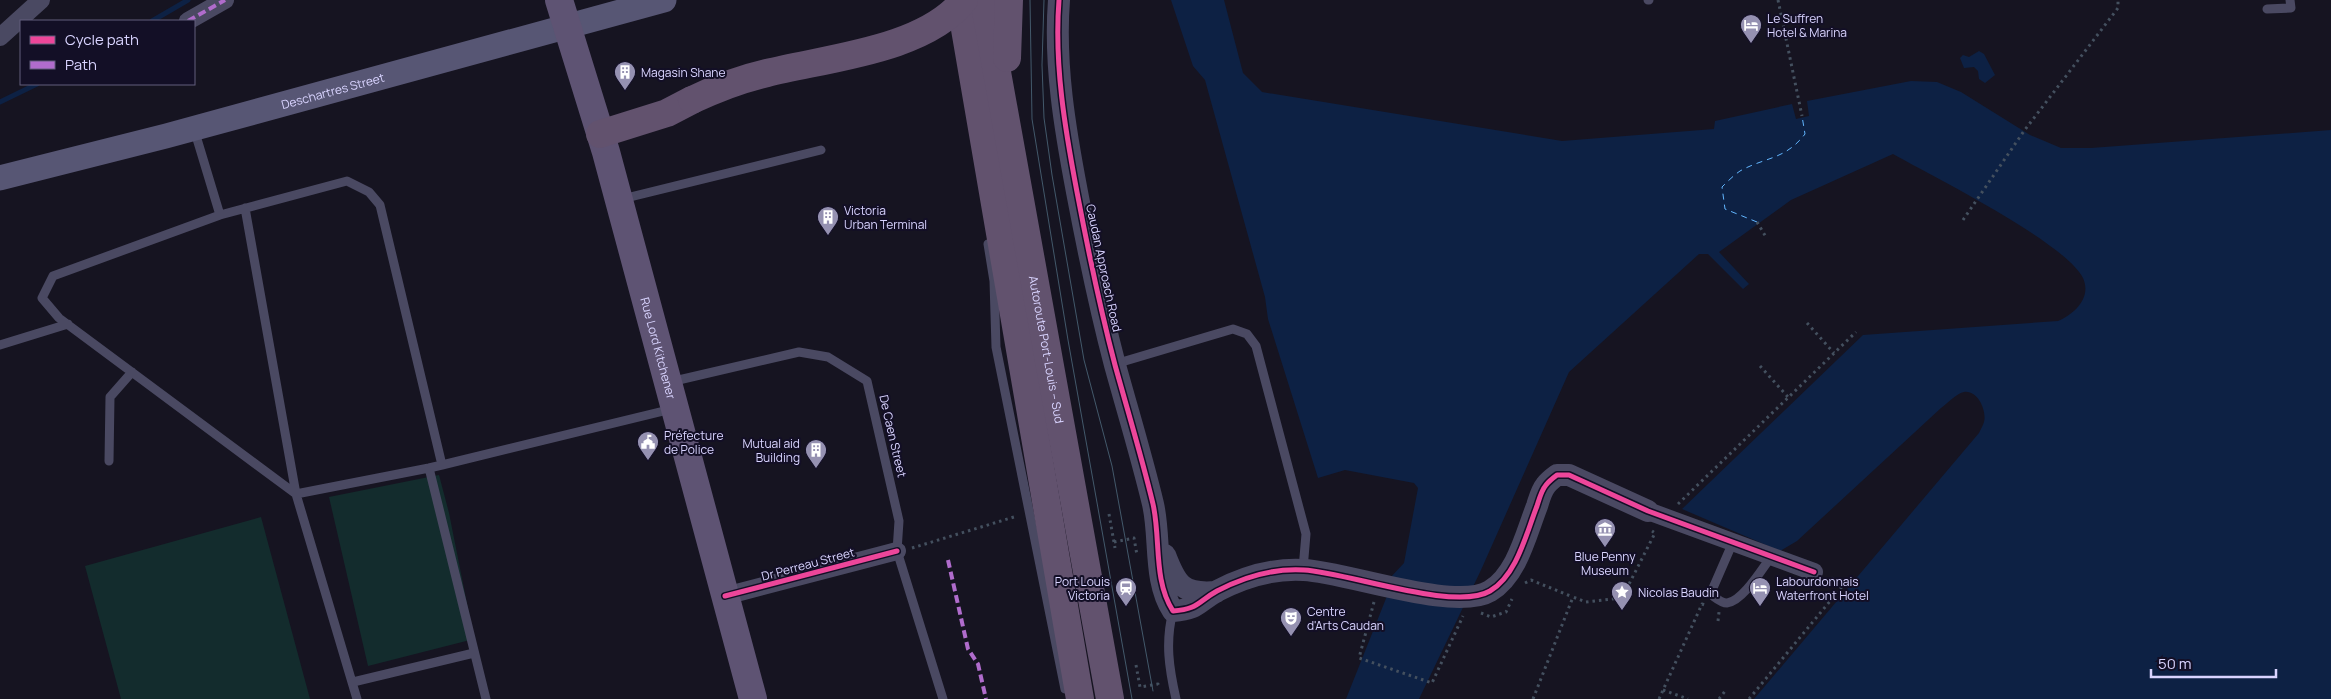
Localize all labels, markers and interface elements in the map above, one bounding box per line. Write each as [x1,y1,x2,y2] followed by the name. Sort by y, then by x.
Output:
[1767,10,1847,41] place label: Le Suffren Hotel & Marina
[1739,13,1763,44] hotel icon: Le Suffren Hotel & Marina
[20,20,195,85] legend
[65,29,139,50] text: Cycle path
[65,54,97,75] text: Path
[613,60,637,91] building icon: Magasin Shane
[641,64,725,81] place label: Magasin Shane
[279,68,386,113] street label: Deschartres Street
[844,202,927,233] place label: Victoria Urban Terminal
[1082,203,1126,333] street label: Caudan Approach Road
[816,205,840,236] building icon: Victoria Urban Terminal
[1025,274,1069,425] street label: Autoroute Port-Louis – Sud
[637,295,681,401] street label: Rue Lord Kitchener
[875,393,911,479] street label: De Caen Street
[664,427,723,458] place label: Préfecture de Police
[636,430,660,461] public building icon: Préfecture de Police
[742,435,800,466] place label: Mutual aid Building
[804,438,828,469] building icon: Mutual aid Building
[1593,517,1617,548] museum icon: Blue Penny Museum
[759,543,857,585] street label: Dr Perreau Street
[1574,548,1636,579] place label: Blue Penny Museum
[1055,573,1110,604] place label: Port Louis Victoria
[1776,573,1869,604] place label: Labourdonnais Waterfront Hotel
[1114,576,1138,607] station icon: Port Louis Victoria
[1748,576,1772,607] hotel icon: Labourdonnais Waterfront Hotel
[1610,580,1634,611] place icon: Nicolas Baudin
[1638,584,1719,601] place label: Nicolas Baudin
[1307,603,1384,634] place label: Centre d'Arts Caudan
[1279,606,1303,637] theatre icon: Centre d'Arts Caudan
[2151,646,2276,678] scale bar
[2158,653,2192,674] text: 50 m

